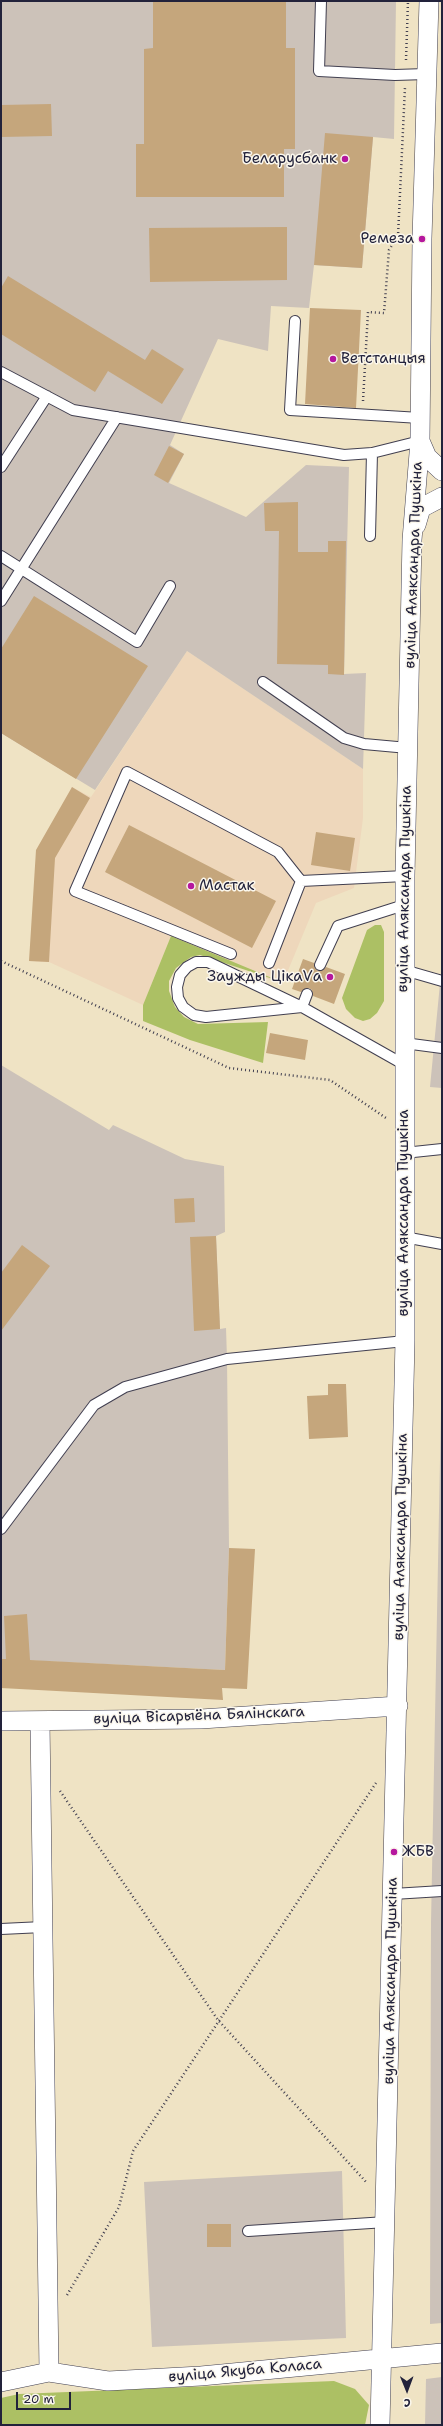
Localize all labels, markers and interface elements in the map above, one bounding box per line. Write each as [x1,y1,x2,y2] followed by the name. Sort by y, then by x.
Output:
[242,150,337,168] place label: Беларусбанк
[340,154,350,164] marker: Беларусбанк
[361,230,414,248] place label: Ремеза
[417,234,427,244] marker: Ремеза
[341,350,426,368] place label: Ветстанцыя
[328,354,338,364] marker: Ветстанцыя
[401,461,427,669] street label: вуліца Аляксандра Пушкіна
[394,785,416,993] street label: вуліца Аляксандра Пушкіна
[199,877,254,895] place label: Мастак
[186,881,196,891] marker: Мастак
[207,968,322,986] place label: Заужды ЦікаVа
[325,972,335,982] marker: Заужды ЦікаVа
[395,1109,413,1317] street label: вуліца Аляксандра Пушкіна
[390,1433,412,1641] street label: вуліца Аляксандра Пушкіна
[93,1703,305,1729] street label: вуліца Вісарыёна Бялінскага
[402,1843,434,1861] place label: ЖБВ
[389,1847,399,1857] marker: ЖБВ
[380,1877,402,2085] street label: вуліца Аляксандра Пушкіна
[168,2355,322,2387] street label: вуліца Якуба Коласа
[387,2370,427,2410] north arrow
[18,2384,73,2410] scale bar
[23,2391,54,2407] text: 20 m
[404,2395,411,2410] text: С

